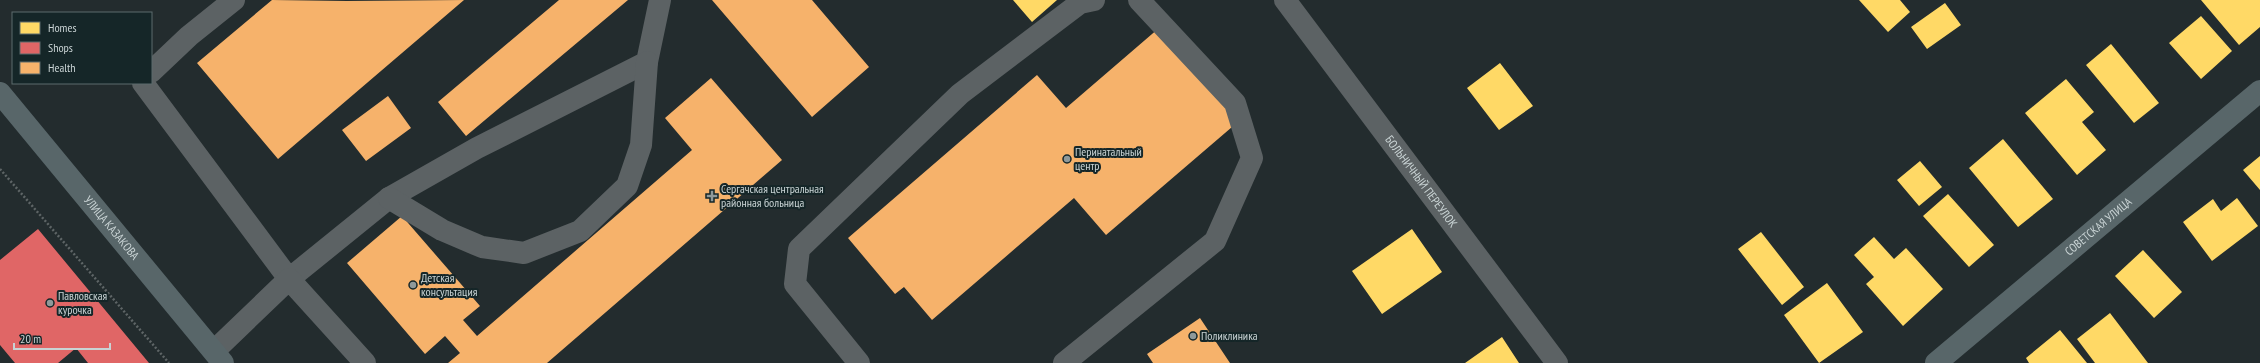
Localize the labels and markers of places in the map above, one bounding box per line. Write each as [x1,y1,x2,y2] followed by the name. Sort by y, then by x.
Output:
[1075,144,1142,173] place label: Перинатальный центр
[1062,154,1072,164] marker: Перинатальный центр
[721,181,824,210] place label: Сергачская центральная районная больница
[706,190,718,202] marker: Сергачская центральная районная больница
[421,270,478,299] place label: Детская консультация
[408,280,418,290] marker: Детская консультация
[58,288,108,317] place label: Павловская курочка
[45,298,55,308] marker: Павловская курочка
[1201,328,1258,343] place label: Поликлиника
[1188,331,1198,341] marker: Поликлиника

